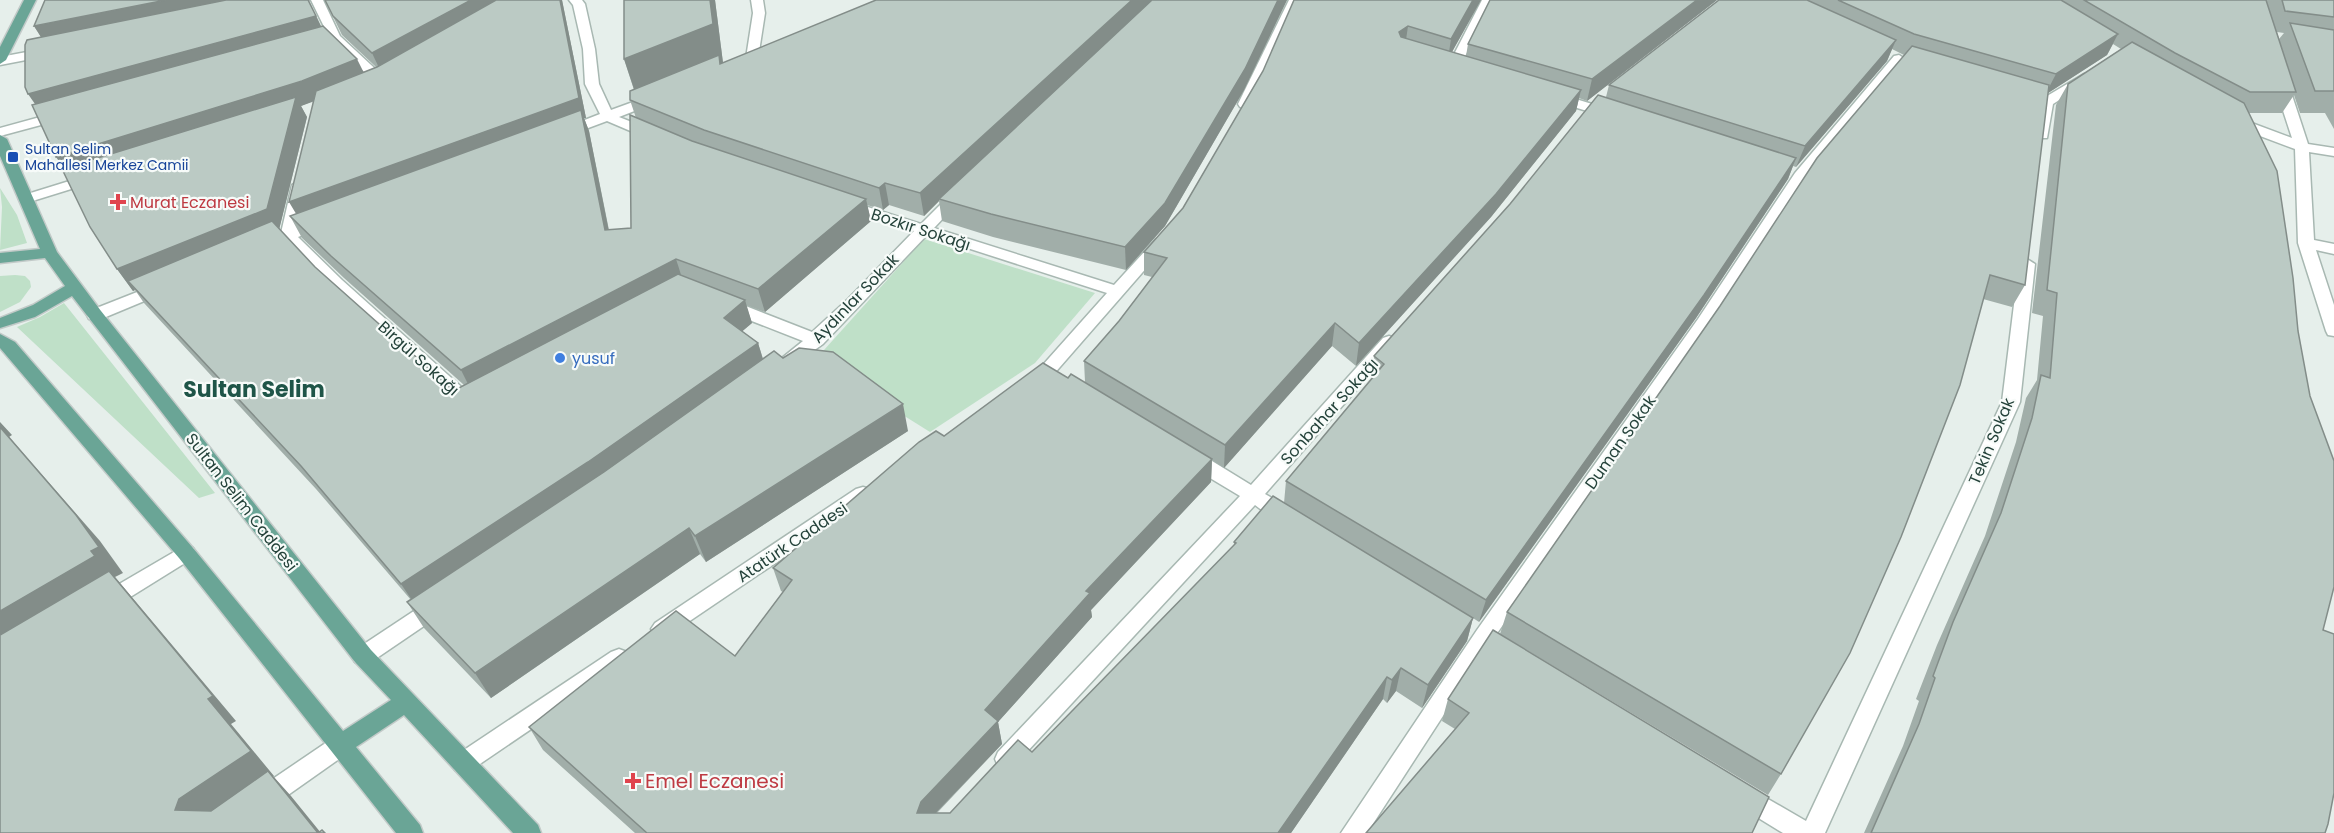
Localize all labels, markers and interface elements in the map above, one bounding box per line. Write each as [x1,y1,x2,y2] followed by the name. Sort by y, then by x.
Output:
[25,139,189,175] place label: Sultan Selim Mahallesi Merkez Camii
[6,150,20,164] marker: Sultan Selim Mahallesi Merkez Camii
[130,191,249,214] place label: Murat Eczanesi
[111,195,125,209] marker: Murat Eczanesi
[868,203,973,256] street label: Bozkır Sokağı
[807,248,905,348] street label: Aydınlar Sokak
[373,316,464,401] street label: Birgül Sokağı
[572,347,615,370] place label: yusuf
[553,351,567,365] marker: yusuf
[1275,353,1384,470] street label: Sonbahar Sokağı
[183,374,325,405] district label: Sultan Selim
[1579,390,1662,494] street label: Duman Sokak
[1963,394,2020,488] street label: Tekin Sokak
[180,428,303,576] street label: Sultan Selim Caddesi
[732,497,852,588] street label: Atatürk Caddesi
[645,767,784,795] place label: Emel Eczanesi
[626,774,640,788] marker: Emel Eczanesi

